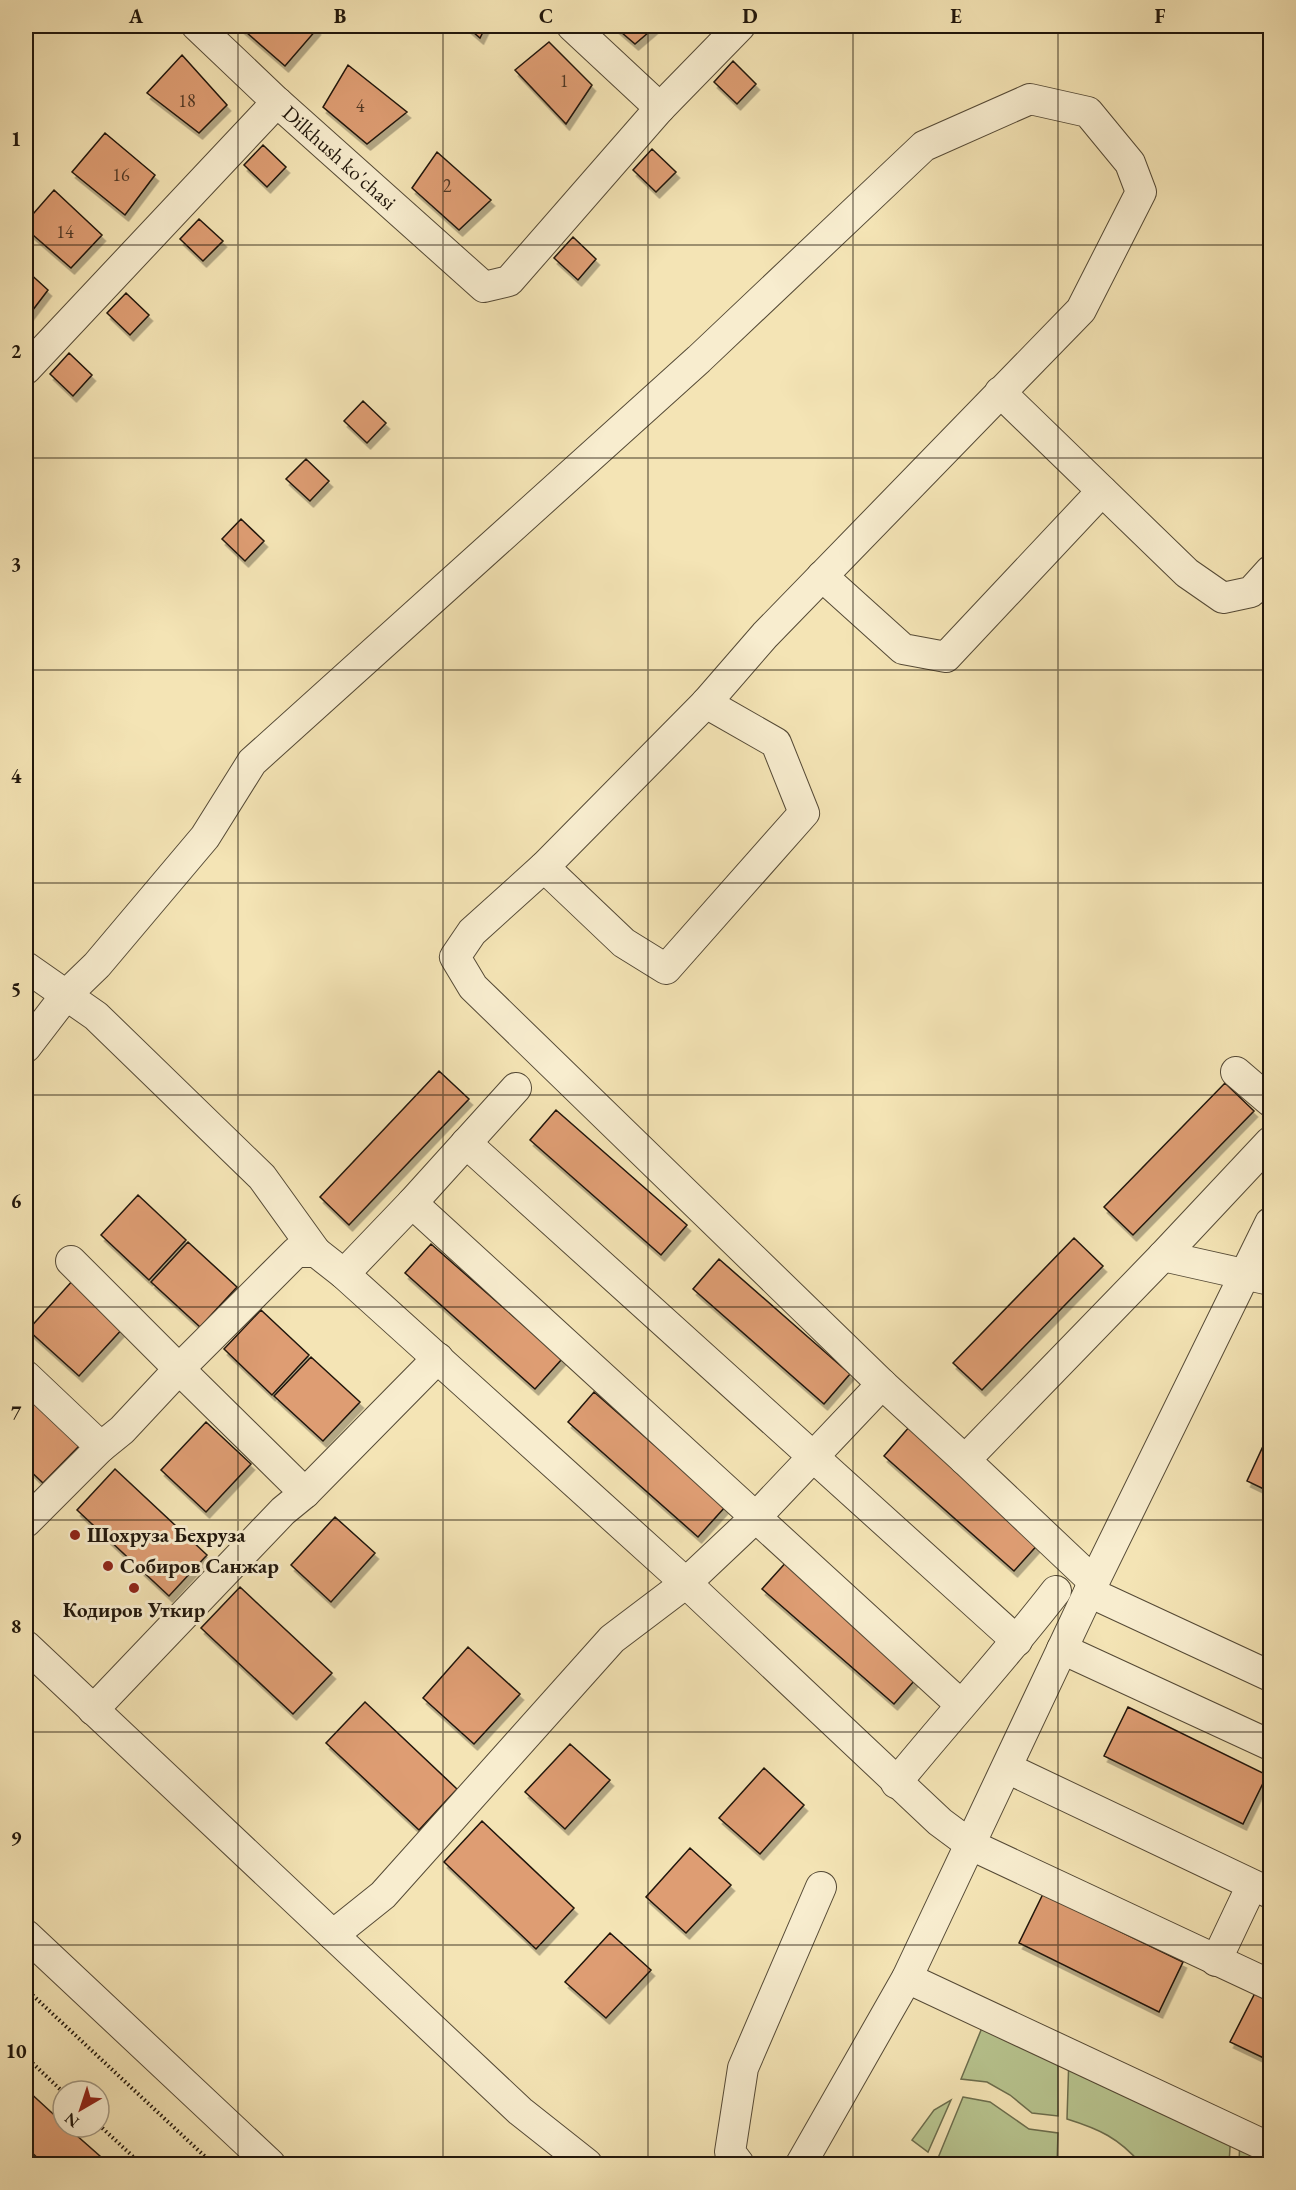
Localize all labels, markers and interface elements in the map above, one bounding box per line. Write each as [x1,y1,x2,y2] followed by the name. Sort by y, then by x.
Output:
[128,3,144,29] text: A
[334,3,346,29] text: B
[539,3,553,29] text: C
[742,3,758,29] text: D
[950,3,962,29] text: E
[1155,3,1166,29] text: F
[560,69,568,92] house number: 1
[178,89,196,112] house number: 18
[356,94,365,117] house number: 4
[277,99,402,215] street label: Dilkhush ko'chasi
[11,126,21,152] text: 1
[112,163,130,186] house number: 16
[443,174,452,197] house number: 2
[56,220,74,243] house number: 14
[11,338,22,364] text: 2
[11,551,21,577] text: 3
[11,763,22,789] text: 4
[11,976,21,1002] text: 5
[11,1188,22,1214] text: 6
[11,1400,22,1426] text: 7
[87,1521,246,1548] place label: Шохруза Бехруза
[68,1528,82,1542] marker: Шохруза Бехруза
[120,1552,279,1579] place label: Собиров Санжар
[101,1559,115,1573] marker: Собиров Санжар
[127,1581,141,1595] marker: Кодиров Уткир
[63,1596,206,1623] place label: Кодиров Уткир
[11,1613,21,1639] text: 8
[11,1825,22,1851] text: 9
[5,2038,27,2064] text: 10
[51,2079,111,2139] north arrow
[60,2108,84,2133] text: N

